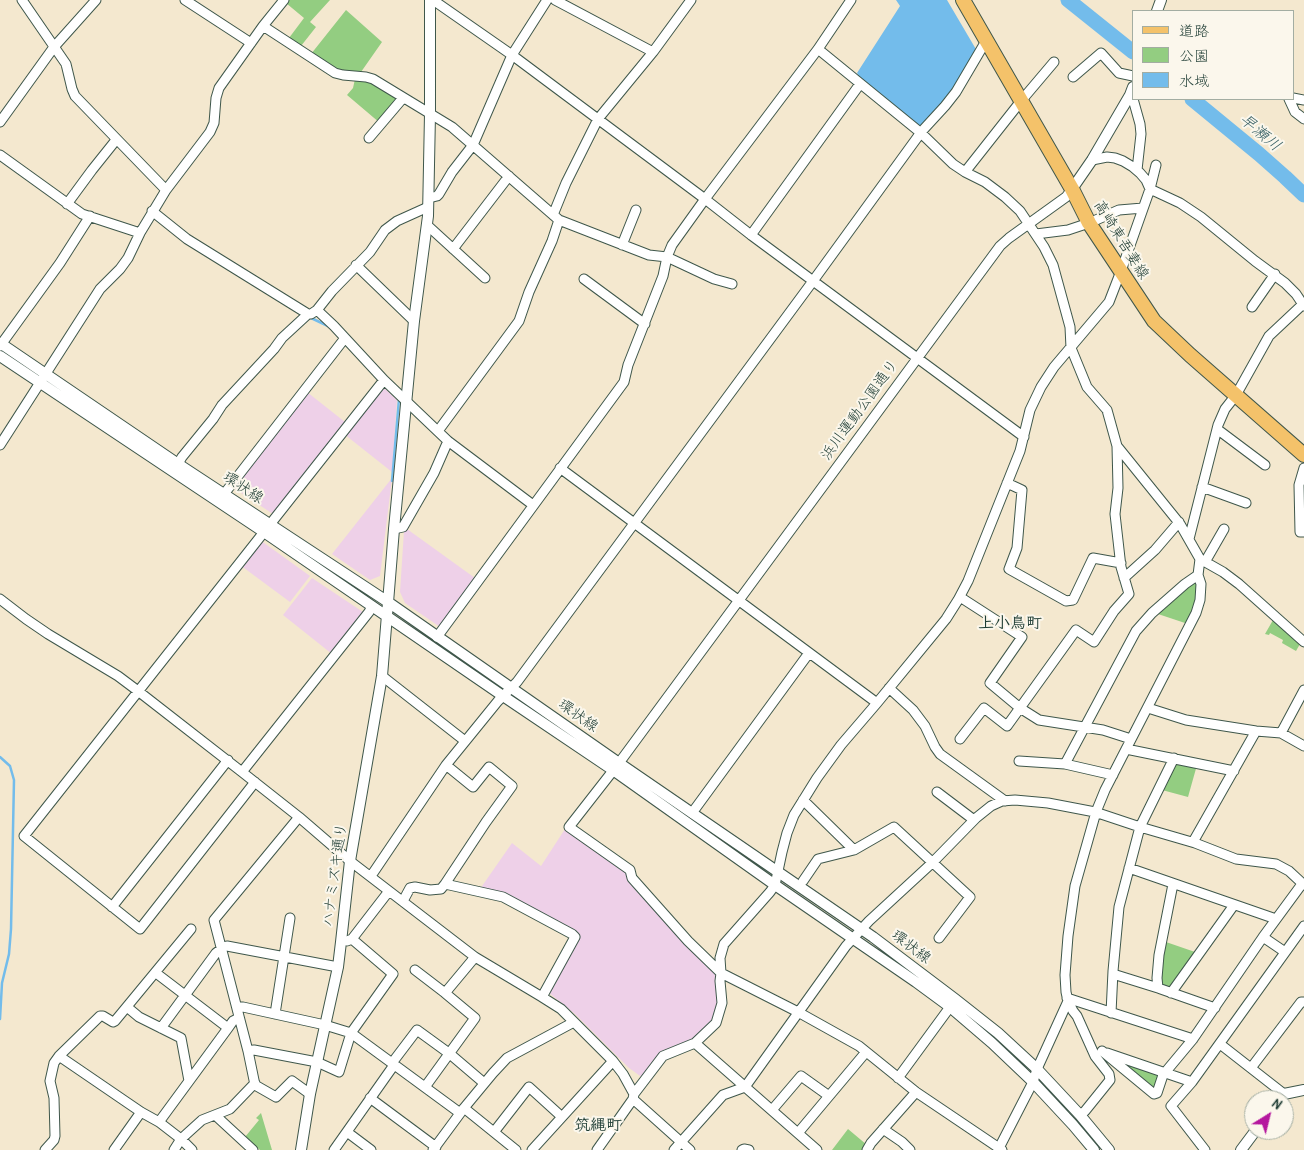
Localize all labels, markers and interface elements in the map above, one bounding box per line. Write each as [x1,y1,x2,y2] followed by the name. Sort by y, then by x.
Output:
[1132,10,1294,100] legend
[1179,20,1209,41] text: 道路
[1179,45,1209,66] text: 公園
[1179,70,1209,91] text: 水域
[1235,110,1285,156] water label: 早瀬川
[1090,197,1152,283] street label: 高崎東吾妻線
[817,356,903,464] street label: 浜川運動公園通り
[219,468,267,508] street label: 環状線
[978,614,1042,634] district label: 上小鳥町
[554,696,602,736] street label: 環状線
[319,822,351,928] street label: ハナミズキ通り
[888,926,934,968] street label: 環状線
[1244,1090,1294,1140] north arrow
[1269,1093,1286,1113] text: N
[574,1116,622,1136] district label: 筑縄町

